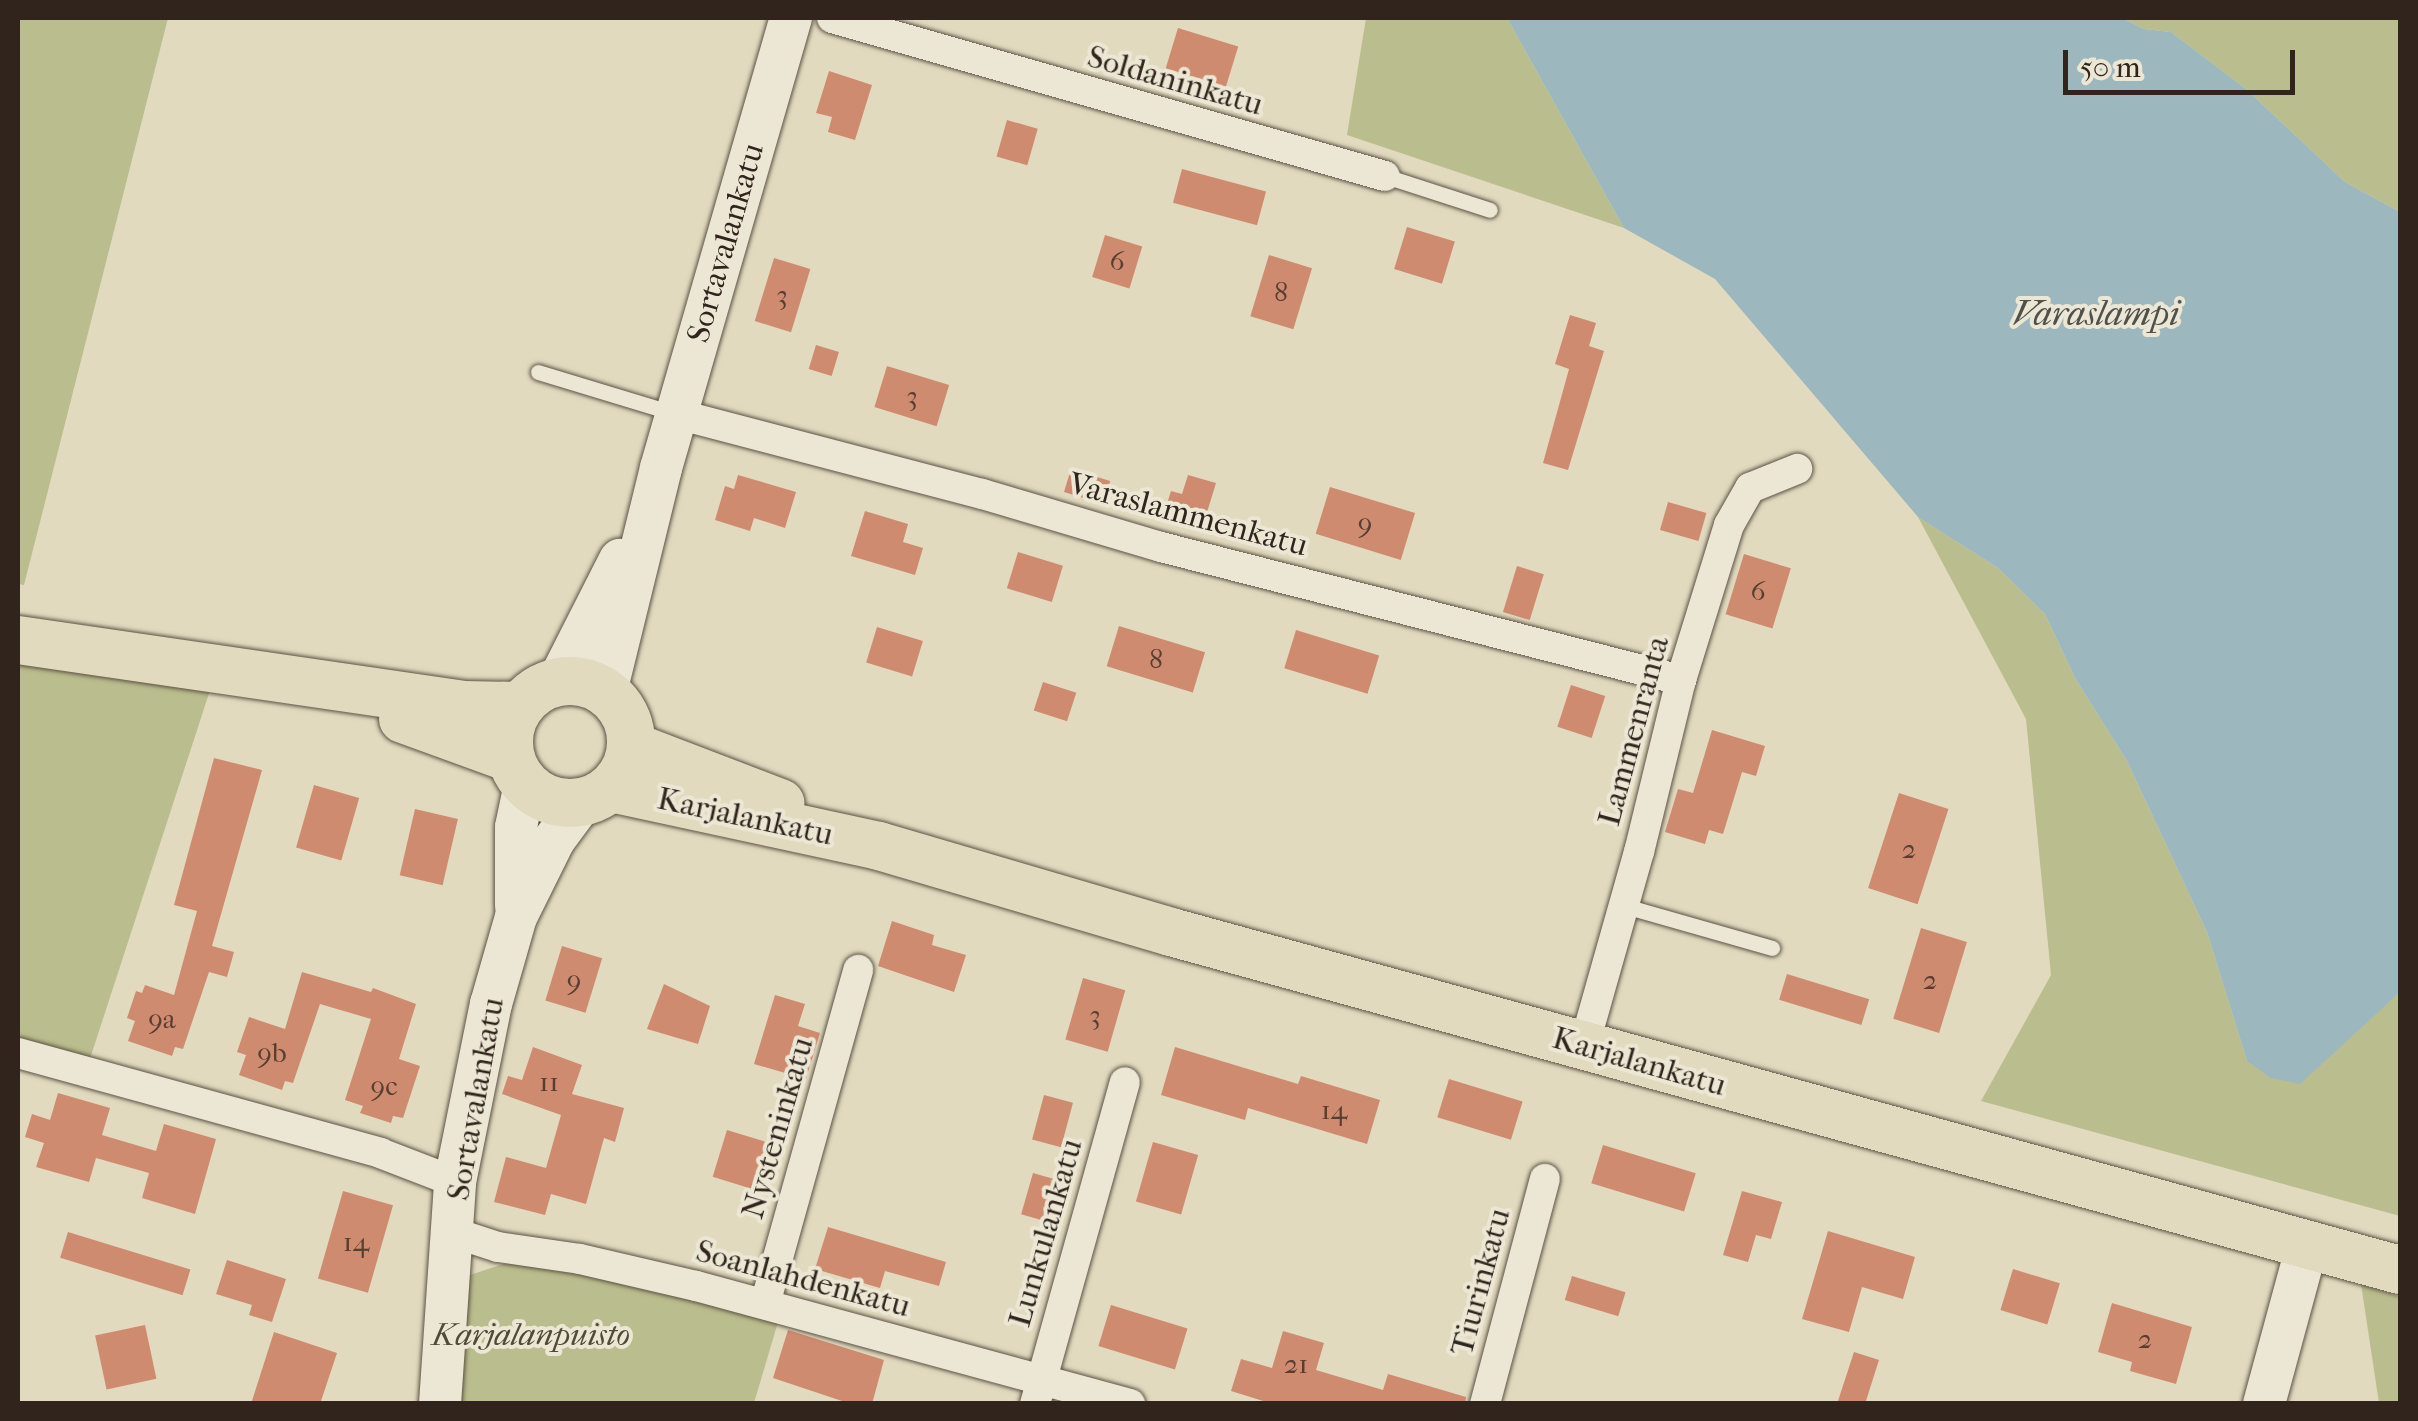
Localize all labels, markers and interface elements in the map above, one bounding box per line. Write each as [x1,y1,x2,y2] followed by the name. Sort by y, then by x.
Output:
[2068,30,2300,92] scale bar
[1083,38,1267,124] street label: Soldaninkatu
[2080,50,2141,85] text: 50 m
[679,139,773,347] street label: Sortavalankatu
[1109,244,1125,278] house number: 6
[1274,275,1288,309] house number: 8
[776,278,788,312] house number: 3
[2013,293,2179,335] water label: Varaslampi
[906,379,918,413] house number: 3
[1064,465,1312,565] street label: Varaslammenkatu
[1358,506,1372,540] house number: 9
[1750,574,1766,608] house number: 6
[1590,632,1678,830] street label: Lammenranta
[1149,642,1163,676] house number: 8
[654,780,836,854] street label: Karjalankatu
[1902,832,1916,866] house number: 2
[567,963,581,997] house number: 9
[1923,963,1937,997] house number: 2
[439,995,513,1203] street label: Sortavalankatu
[1089,998,1101,1032] house number: 3
[148,1002,176,1036] house number: 9a
[1548,1019,1730,1105] street label: Karjalankatu
[734,1033,822,1223] street label: Nysteninkatu
[257,1036,287,1070] house number: 9b
[539,1065,559,1099] house number: 11
[370,1069,398,1103] house number: 9c
[1321,1093,1347,1127] house number: 14
[1001,1135,1091,1331] street label: Lunkulankatu
[1443,1204,1519,1360] street label: Tiurinkatu
[343,1225,369,1259] house number: 14
[692,1232,914,1326] street label: Soanlahdenkatu
[432,1316,630,1354] park label: Karjalanpuisto
[2138,1322,2152,1356] house number: 2
[1284,1347,1308,1381] house number: 21

